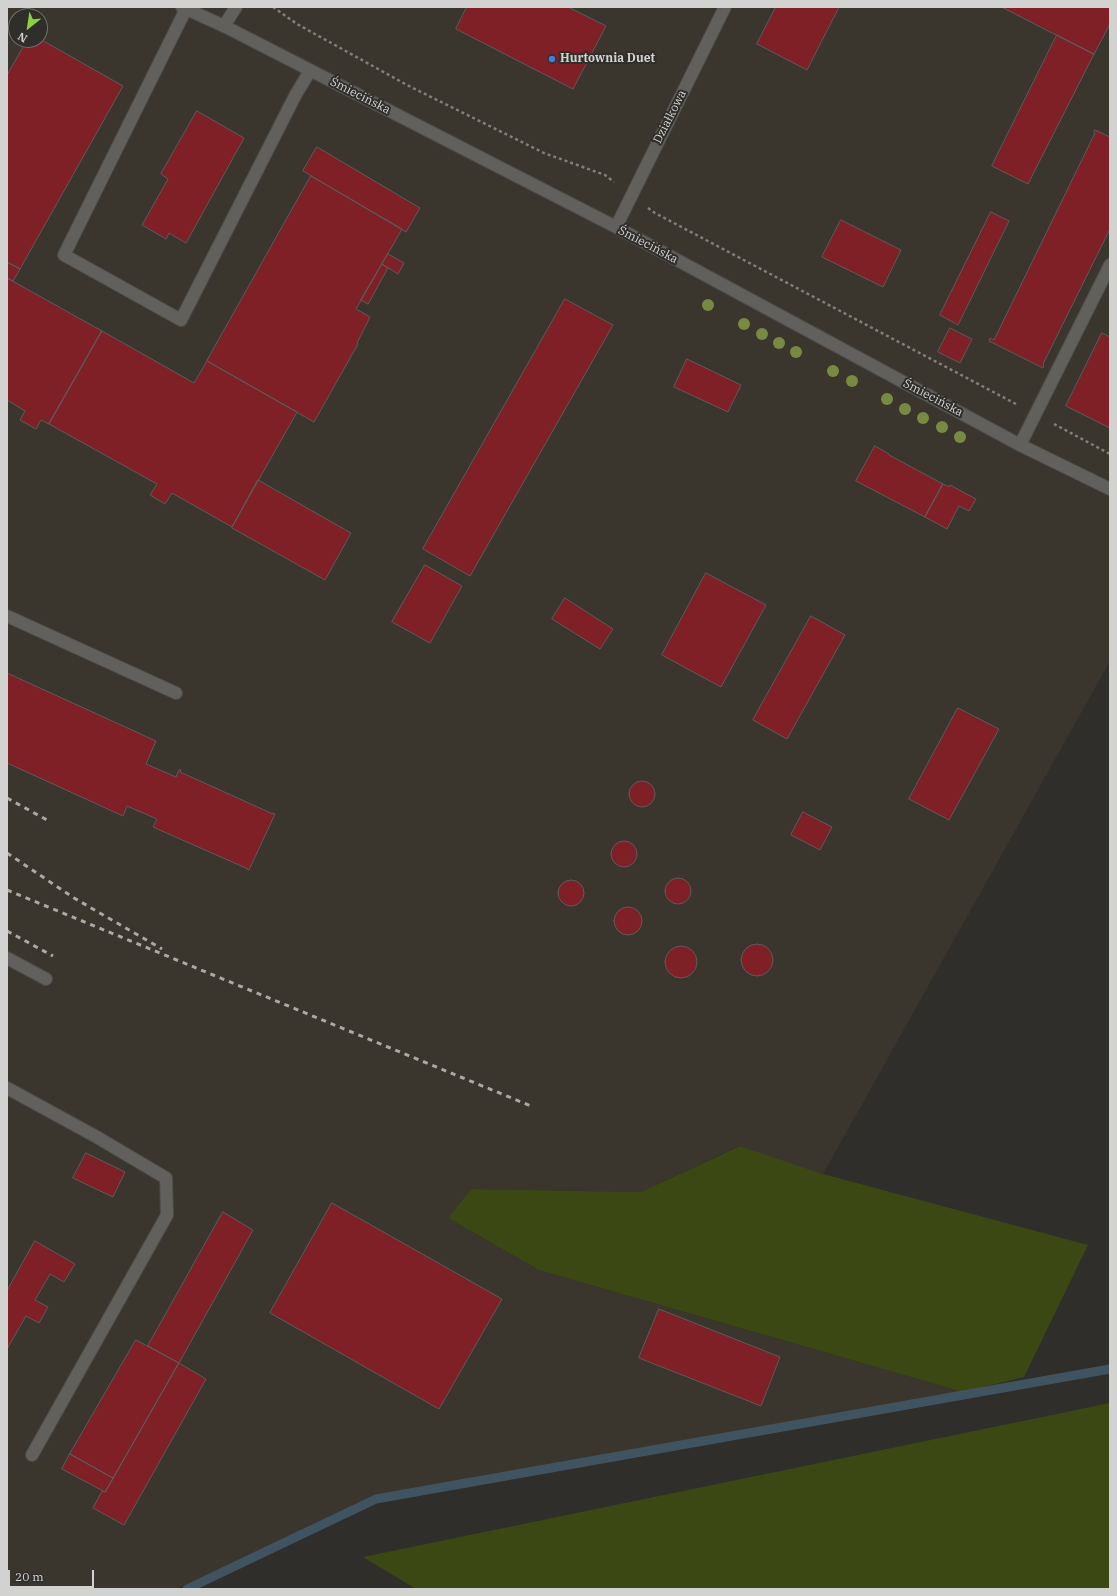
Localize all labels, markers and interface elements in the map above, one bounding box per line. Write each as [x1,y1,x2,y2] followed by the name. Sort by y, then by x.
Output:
[8,8,48,48] north arrow
[15,29,30,46] text: N
[560,52,655,66] place label: Hurtownia Duet
[547,54,557,64] marker: Hurtownia Duet
[327,75,393,117] street label: Śmiecińska
[650,88,690,146] street label: Działkowa
[616,223,680,267] street label: Śmiecińska
[901,376,965,420] street label: Śmiecińska
[10,1562,96,1588] scale bar
[15,1569,44,1584] text: 20 m

